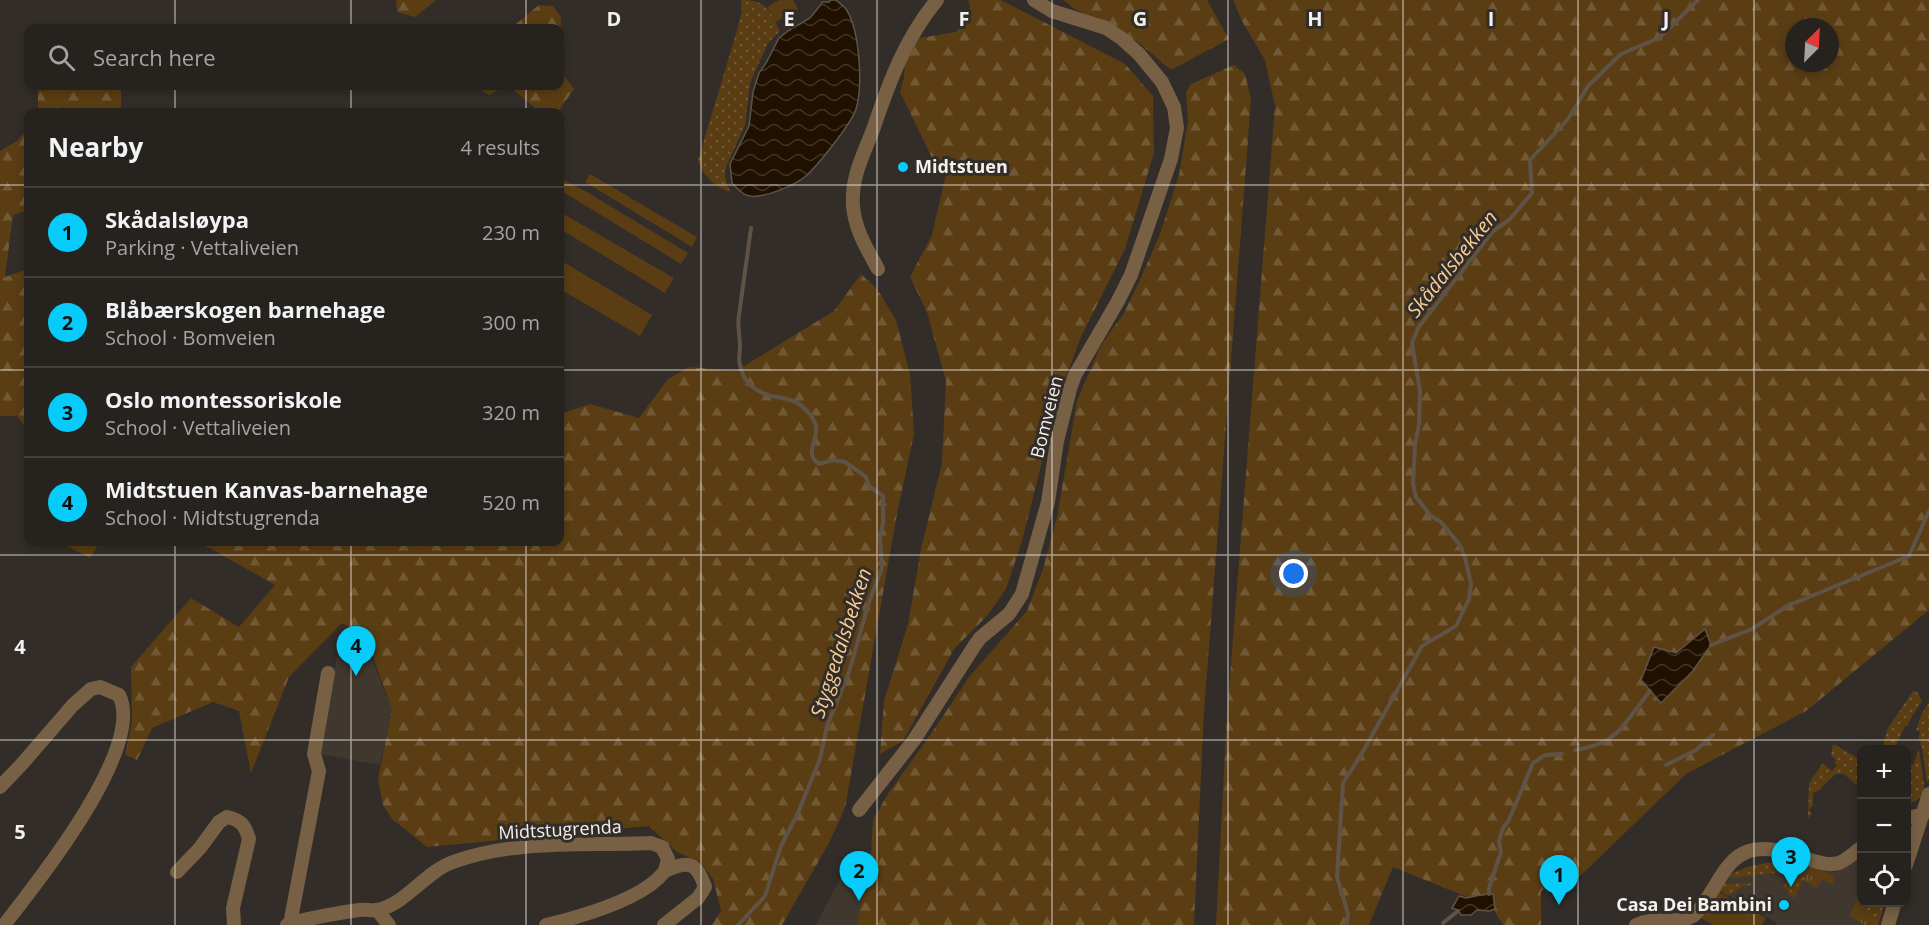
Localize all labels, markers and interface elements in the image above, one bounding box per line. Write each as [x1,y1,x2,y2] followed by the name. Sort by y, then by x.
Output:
[607,5,621,32] text: D
[783,5,795,32] text: E
[959,5,969,32] text: F
[1133,5,1147,32] text: G
[1307,5,1323,32] text: H
[1488,5,1494,32] text: I
[1661,5,1669,32] text: J
[1785,18,1839,72] north arrow
[24,24,564,90] search box
[45,41,78,74] icon: search
[93,42,216,72] text: Search here
[48,129,143,165] text: Nearby
[460,134,540,161] text: 4 results
[915,154,1008,178] place label: Midtstuen
[896,160,910,174] marker: Midtstuen
[105,204,249,234] text: Skådalsløypa
[1400,205,1503,323] water label: Skådalsbekken
[62,219,73,246] text: 1
[482,219,540,246] text: 230 m
[105,234,299,261] text: Parking · Vettaliveien
[105,294,386,324] text: Blåbærskogen barnehage
[62,309,73,336] text: 2
[482,309,540,336] text: 300 m
[105,324,276,351] text: School · Bomveien
[1024,373,1068,460] street label: Bomveien
[105,384,342,414] text: Oslo montessoriskole
[62,399,73,426] text: 3
[482,399,540,426] text: 320 m
[105,414,291,441] text: School · Vettaliveien
[105,474,428,504] text: Midtstuen Kanvas-barnehage
[62,489,73,516] text: 4
[482,489,540,516] text: 520 m
[105,504,320,531] text: School · Midtstugrenda
[1279,559,1308,588] your location
[804,565,877,721] water label: Styggedalsbekken
[336,626,376,676] pin: 4
[14,633,26,660] text: 4
[1857,745,1911,907] map controls
[1857,745,1911,799] button: +
[1857,799,1911,853] button: −
[498,814,622,844] street label: Midtstugrenda
[14,818,26,845] text: 5
[1772,838,1810,887] pin: 3
[840,852,878,901] pin: 2
[1857,853,1911,907] button: locate
[1540,856,1578,905] pin: 1
[1616,892,1772,916] place label: Casa Dei Bambini
[1777,898,1791,912] marker: Casa Dei Bambini

